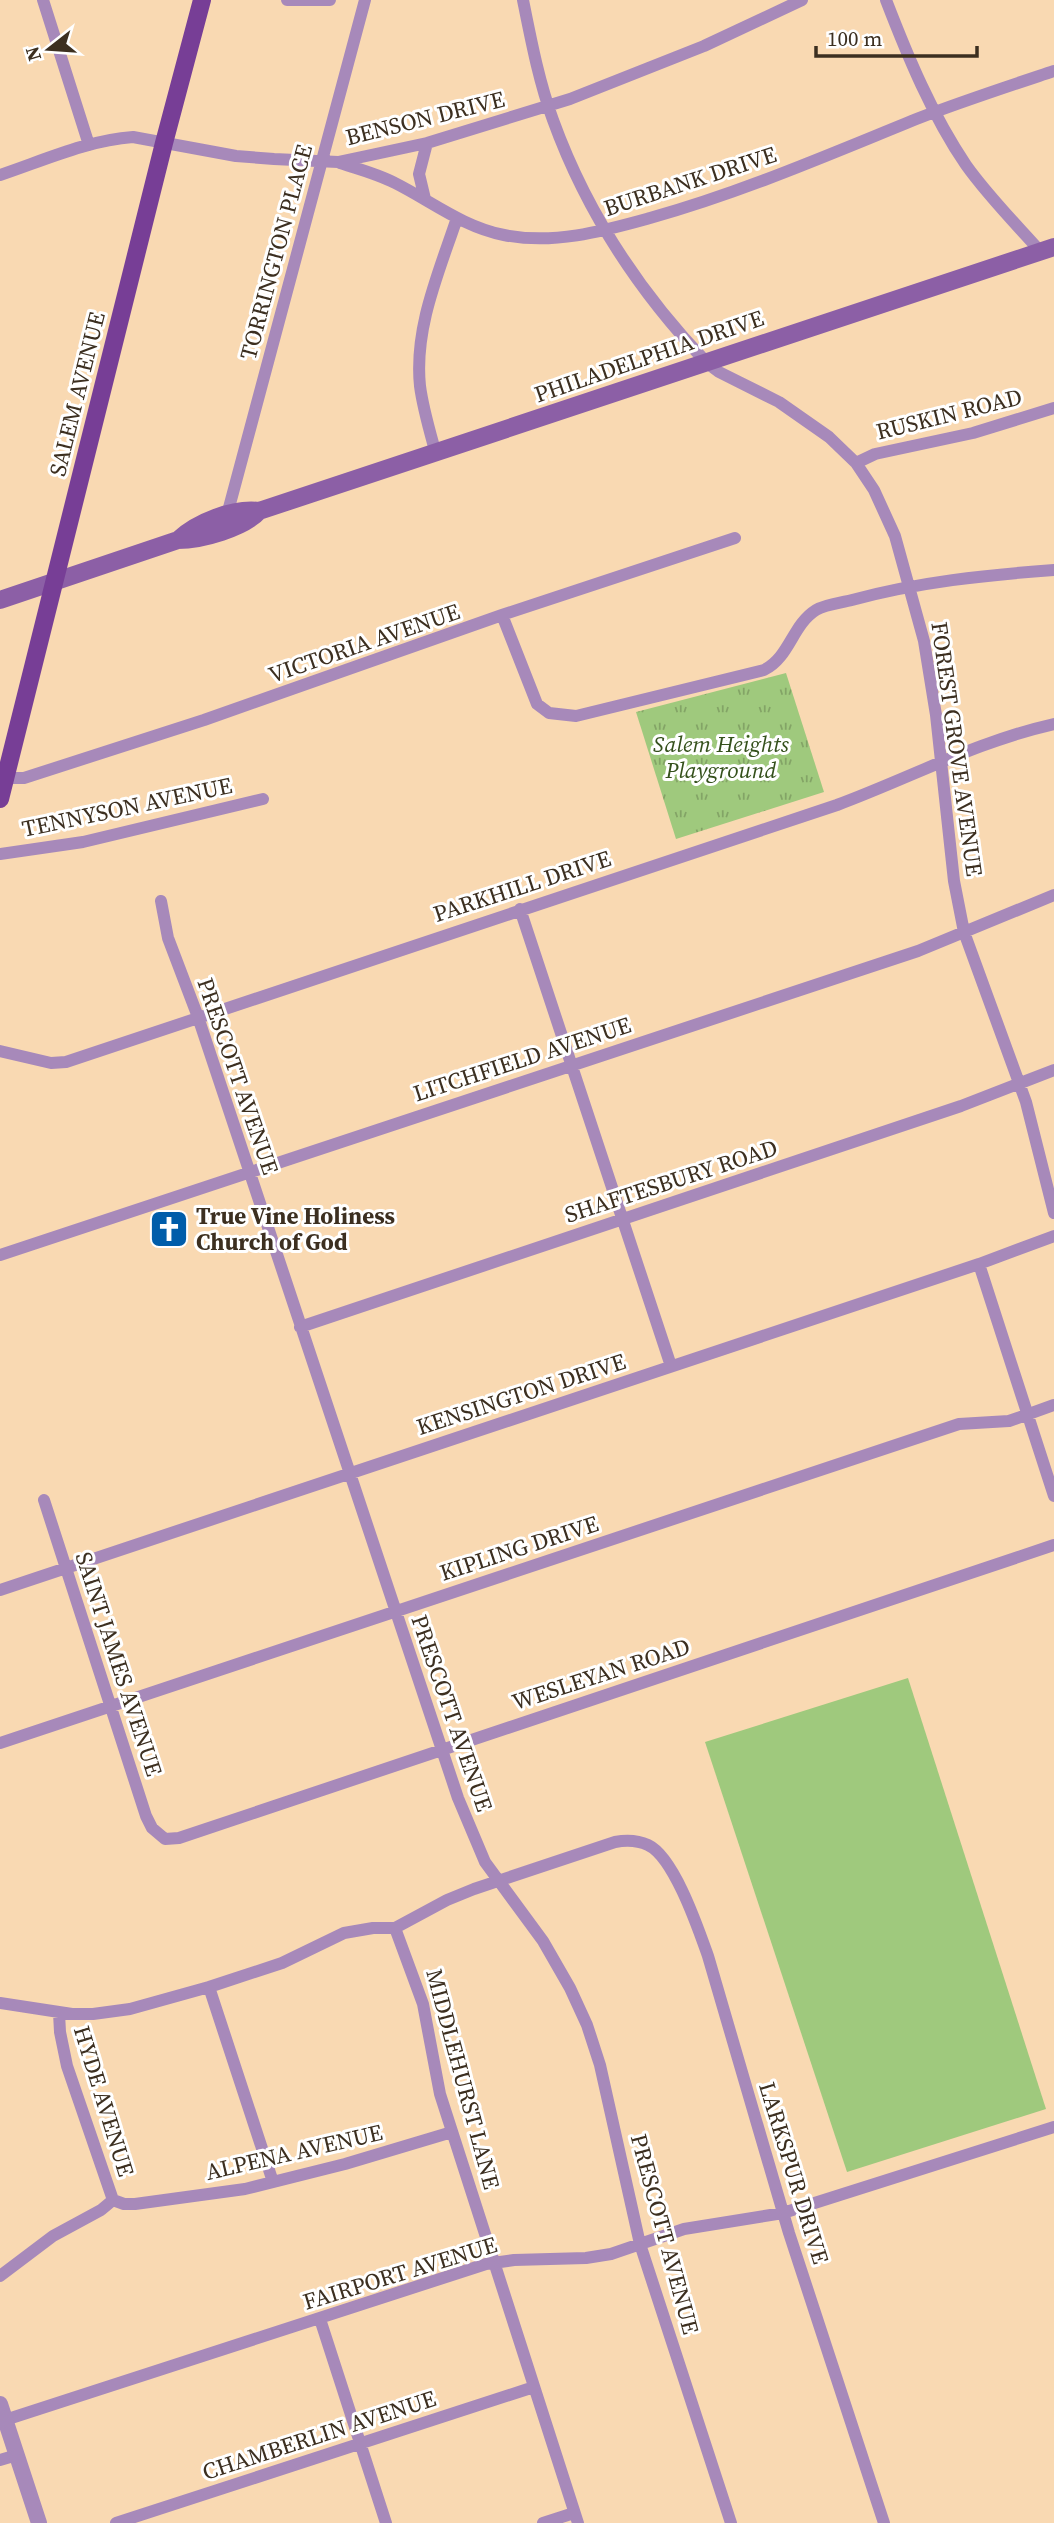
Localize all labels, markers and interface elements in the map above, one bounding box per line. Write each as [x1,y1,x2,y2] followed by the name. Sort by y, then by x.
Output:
[14,14,84,84] north arrow
[816,14,977,58] scale bar
[827,24,882,53] text: 100 m
[18,43,47,64] text: N
[342,83,508,153] street label: BENSON DRIVE
[600,138,781,224] street label: BURBANK DRIVE
[232,141,320,363] street label: TORRINGTON PLACE
[530,302,768,410] street label: PHILADELPHIA DRIVE
[41,308,113,480] street label: SALEM AVENUE
[873,380,1025,448] street label: RUSKIN ROAD
[264,595,464,691] street label: VICTORIA AVENUE
[923,620,991,878] street label: FOREST GROVE AVENUE
[653,728,790,786] park label: Salem Heights Playground
[19,769,235,845] street label: TENNYSON AVENUE
[429,842,615,930] street label: PARKHILL DRIVE
[189,973,287,1179] street label: PRESCOTT AVENUE
[409,1009,635,1109] street label: LITCHFIELD AVENUE
[561,1131,781,1231] street label: SHAFTESBURY ROAD
[196,1200,395,1258] place label: True Vine Holiness Church of God
[148,1208,190,1250] church icon: True Vine Holiness Church of God
[412,1345,630,1443] street label: KENSINGTON DRIVE
[436,1507,603,1589] street label: KIPLING DRIVE
[68,1548,170,1780] street label: SAINT JAMES AVENUE
[403,1610,501,1816] street label: PRESCOTT AVENUE
[508,1630,694,1718] street label: WESLEYAN ROAD
[418,1965,508,2193] street label: MIDDLEHURST LANE
[66,2022,142,2181] street label: HYDE AVENUE
[751,2078,837,2268] street label: LARKSPUR DRIVE
[202,2116,386,2188] street label: ALPENA AVENUE
[623,2130,707,2338] street label: PRESCOTT AVENUE
[299,2228,501,2318] street label: FAIRPORT AVENUE
[198,2382,440,2488] street label: CHAMBERLIN AVENUE

